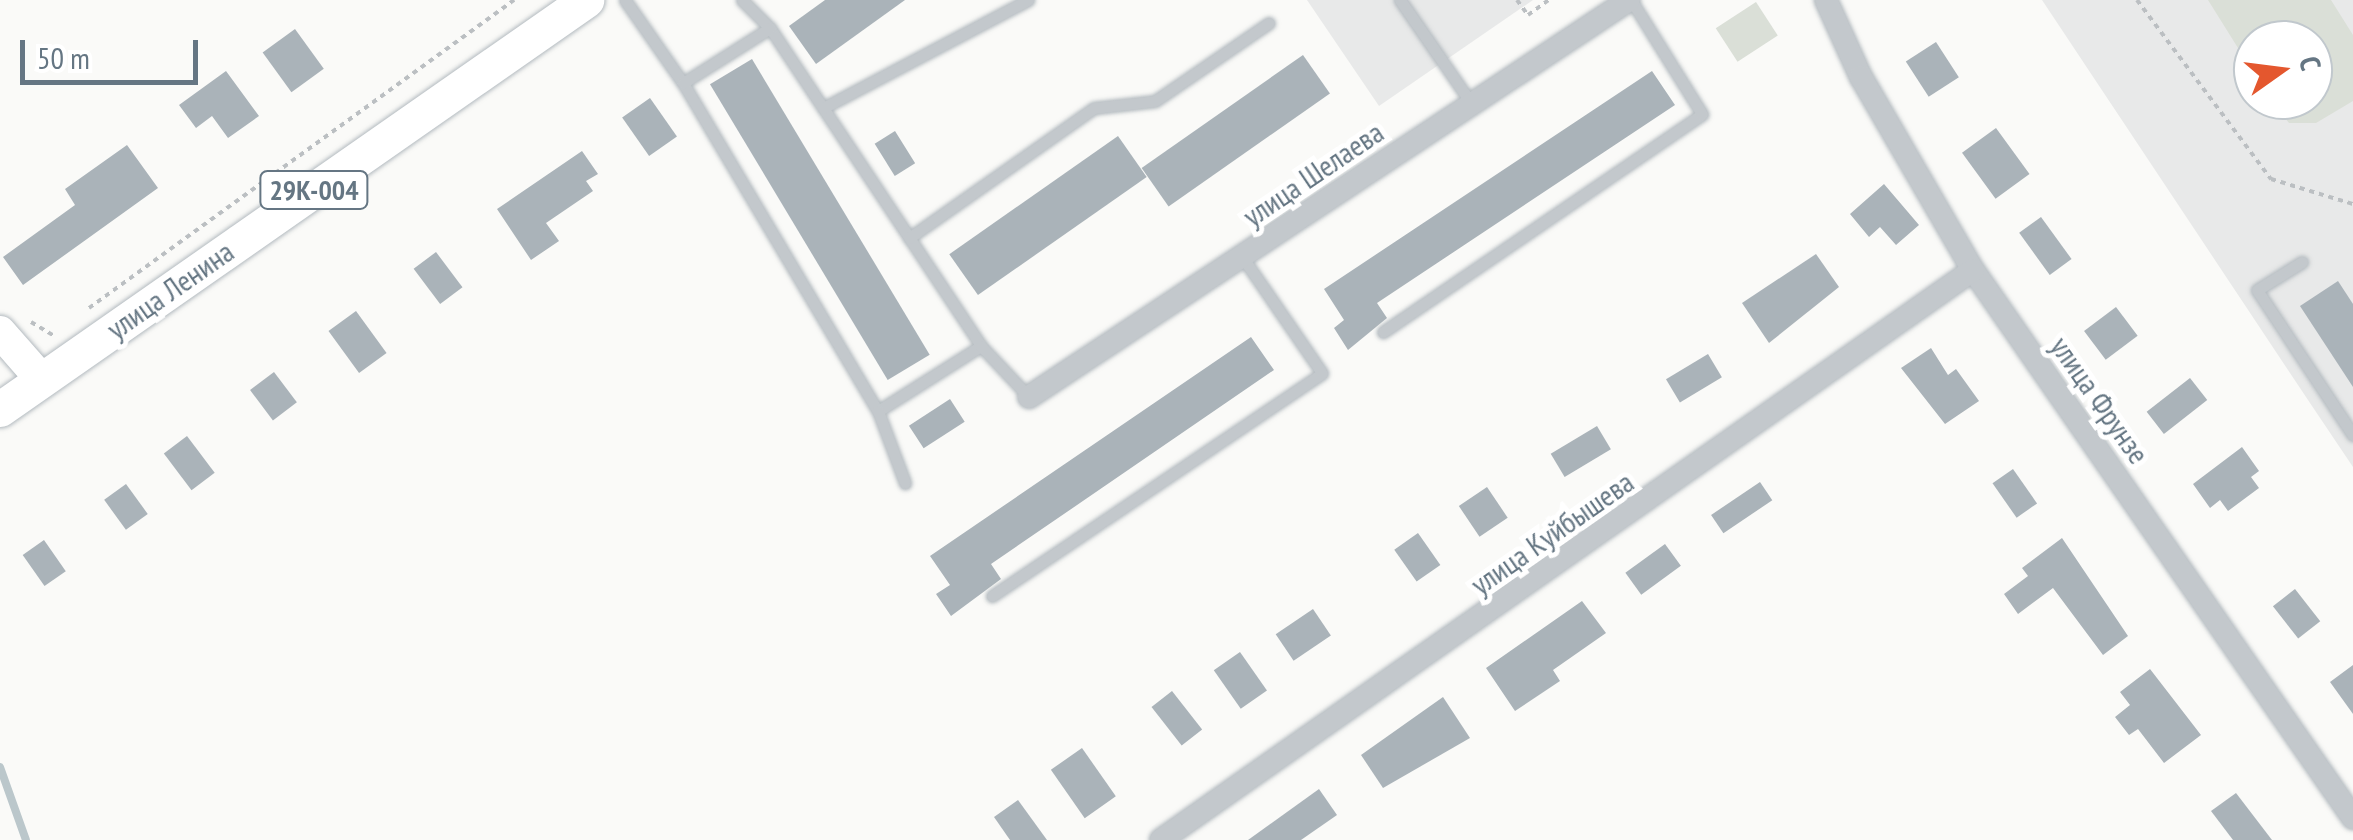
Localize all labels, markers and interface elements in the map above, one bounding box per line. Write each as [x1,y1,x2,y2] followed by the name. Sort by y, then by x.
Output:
[25,20,202,82] scale bar
[2233,20,2333,120] north arrow
[37,38,90,77] text: 50 m
[2291,52,2330,74] text: С
[1236,114,1390,234] street label: улица Шелаева
[259,167,369,213] road number: 29К-004
[100,233,240,347] street label: улица Ленина
[2043,330,2157,470] street label: улица Фрунзе
[1464,464,1640,602] street label: улица Куйбышева

